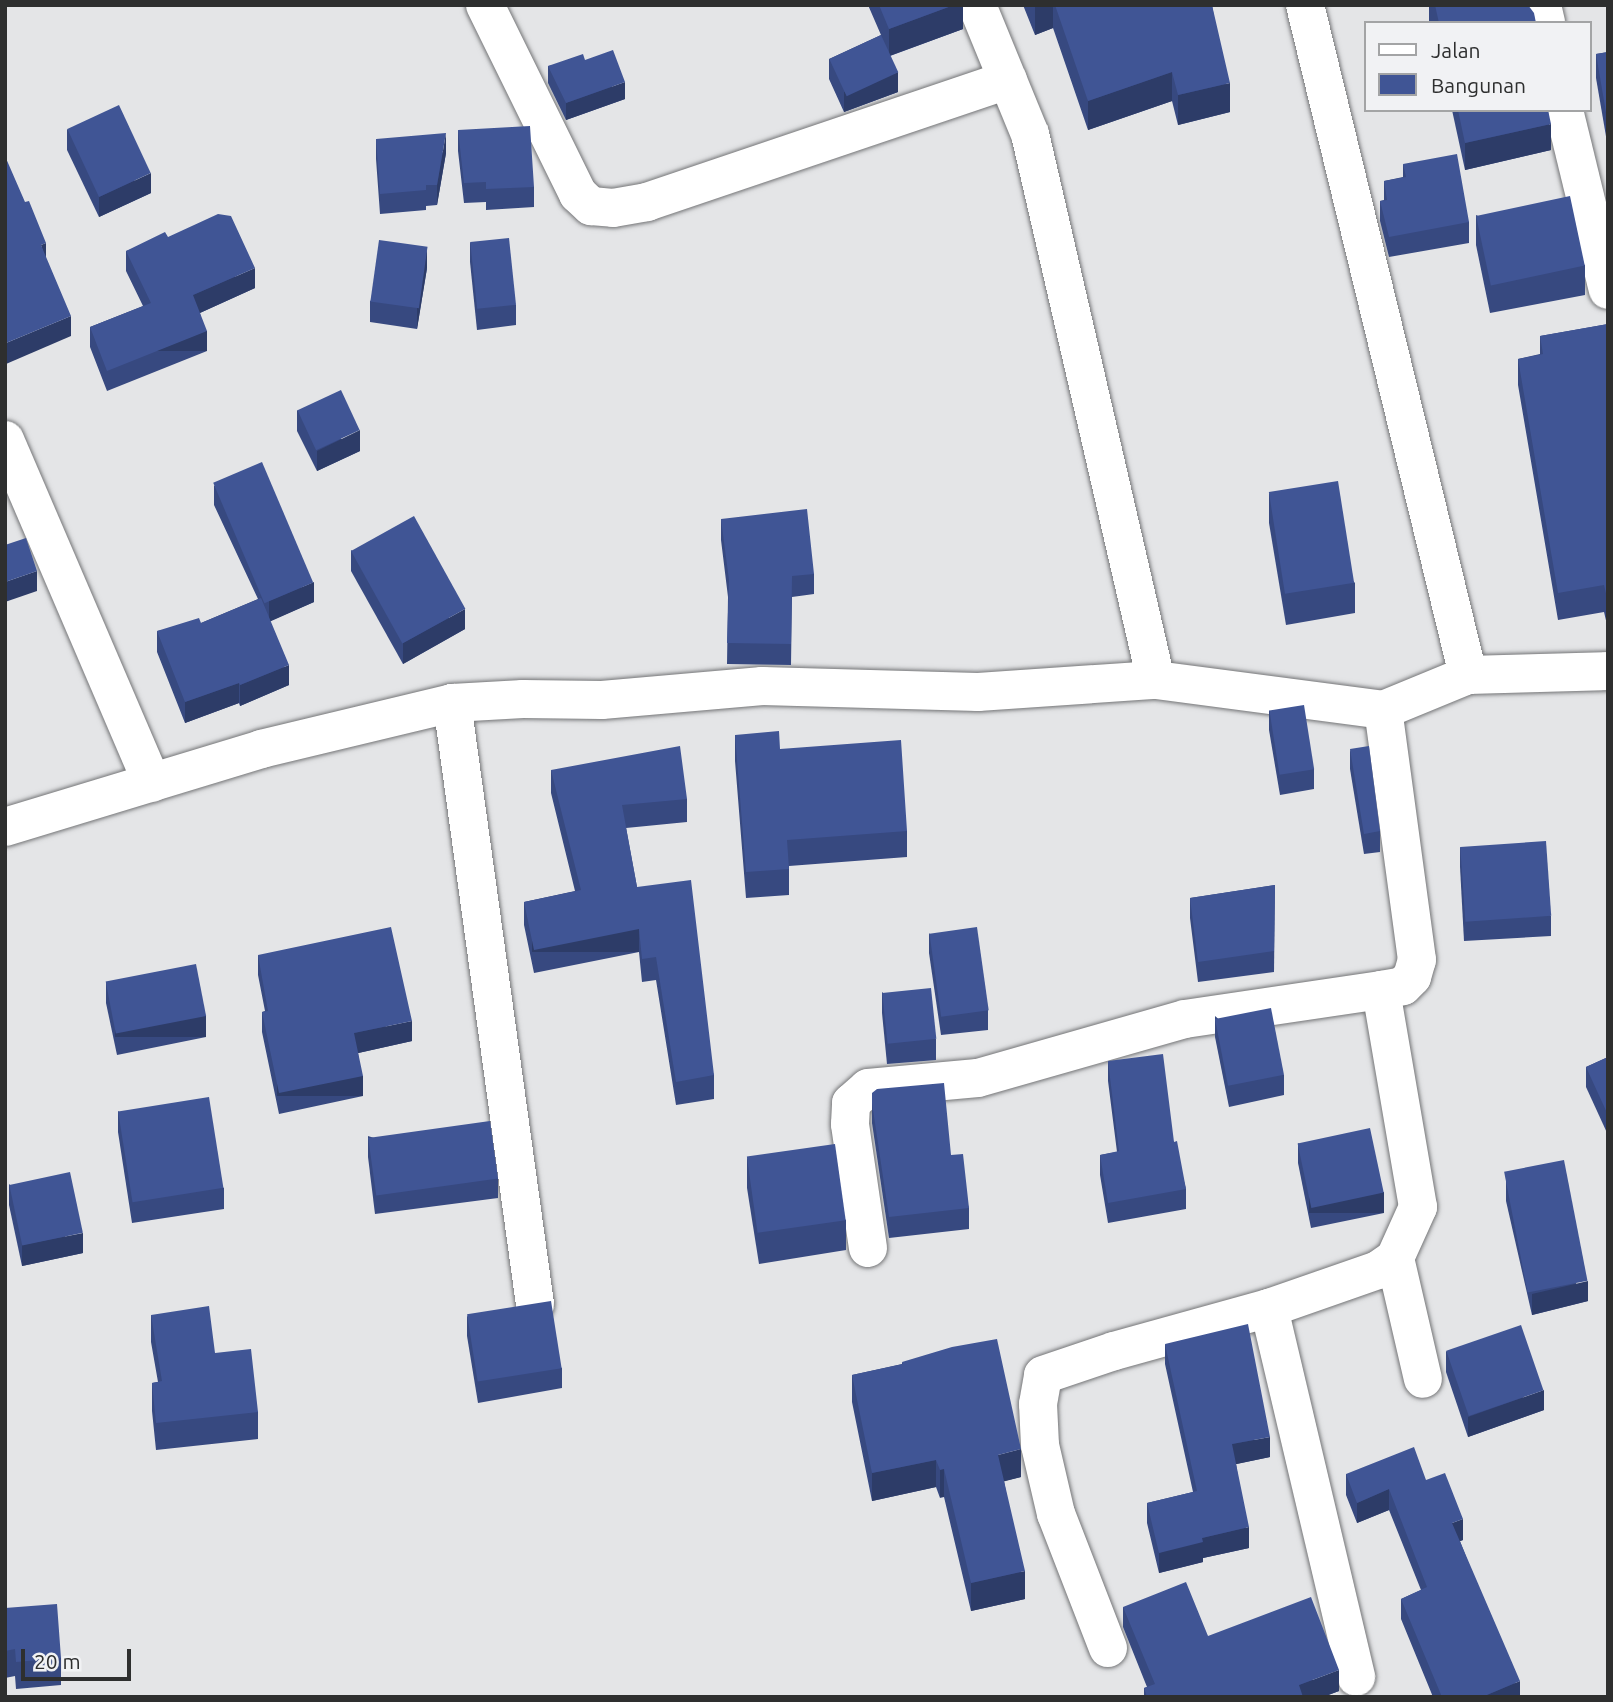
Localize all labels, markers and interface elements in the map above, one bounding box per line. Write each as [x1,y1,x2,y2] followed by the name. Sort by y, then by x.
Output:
[1364,21,1592,112] legend
[1431,38,1480,62] text: Jalan
[1431,73,1526,97] text: Bangunan
[24,1636,135,1680] scale bar
[34,1649,81,1673] text: 20 m

